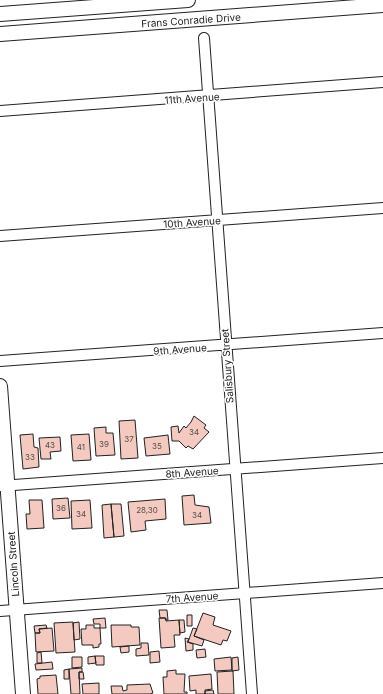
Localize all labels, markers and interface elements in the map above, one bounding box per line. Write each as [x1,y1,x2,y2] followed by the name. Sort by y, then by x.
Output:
[141,11,241,29] street label: Frans Conradie Drive
[164,90,220,106] street label: 11th Avenue
[163,214,221,230] street label: 10th Avenue
[218,328,236,404] street label: Salisbury Street
[153,341,207,357] street label: 9th Avenue
[189,427,199,437] house number: 34
[124,434,134,444] house number: 37
[99,439,109,449] house number: 39
[45,440,55,450] house number: 43
[152,441,162,451] house number: 35
[77,442,85,452] house number: 41
[25,452,35,462] house number: 33
[165,464,219,480] street label: 8th Avenue
[56,503,66,513] house number: 36
[136,505,158,515] house number: 28,30
[76,509,86,519] house number: 34
[192,510,202,520] house number: 34
[5,530,21,597] street label: Lincoln Street
[165,589,219,605] street label: 7th Avenue

